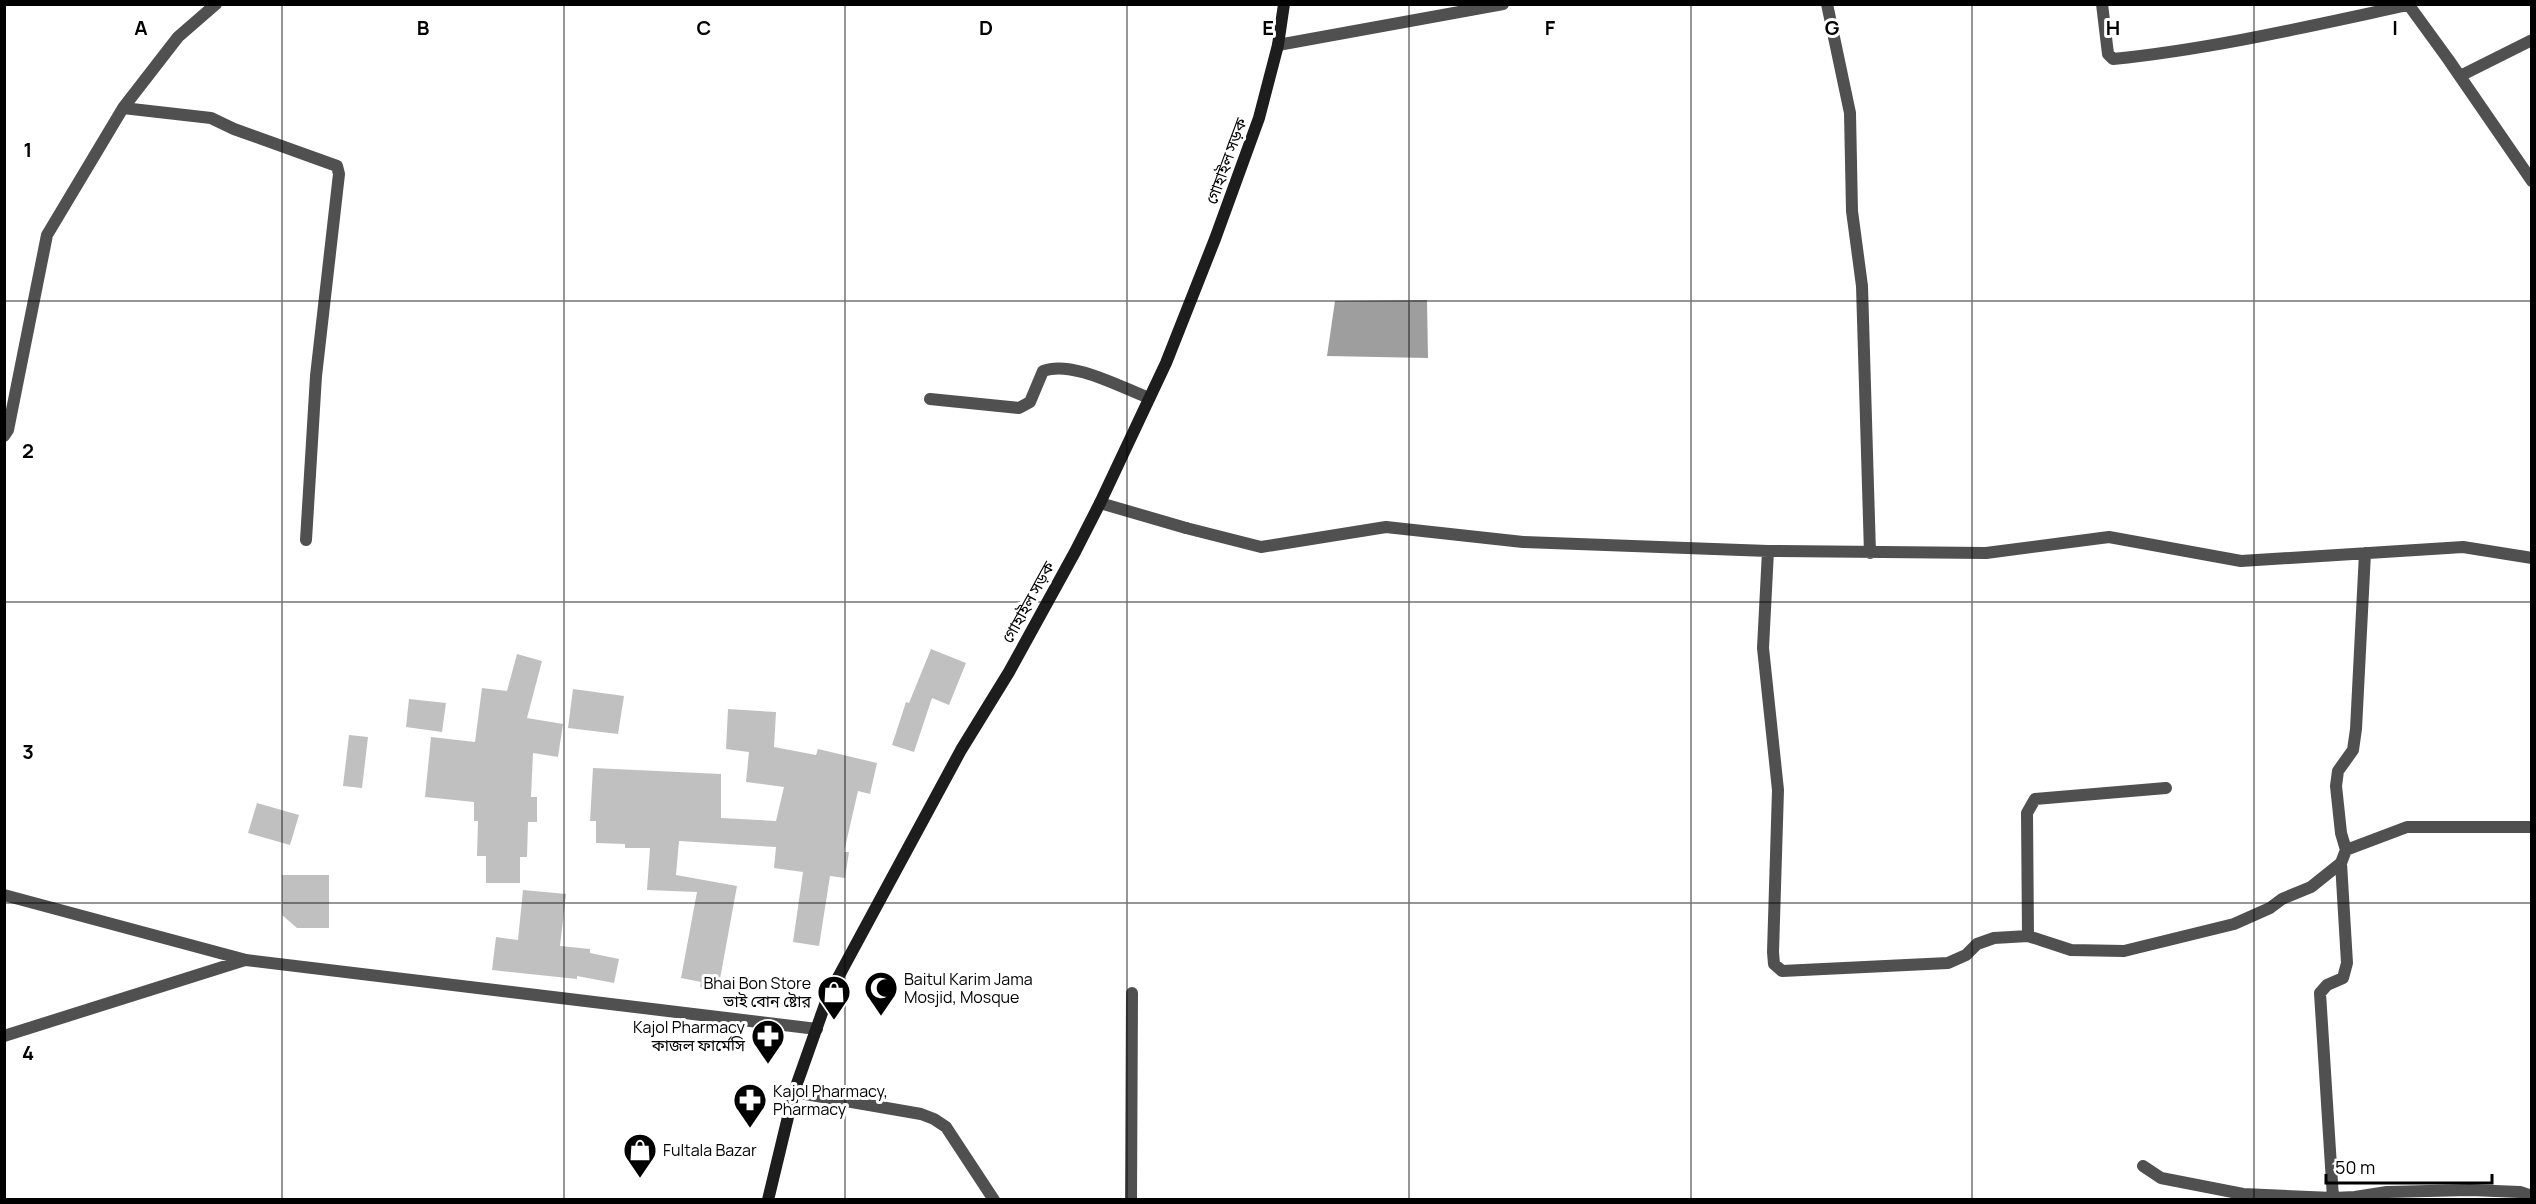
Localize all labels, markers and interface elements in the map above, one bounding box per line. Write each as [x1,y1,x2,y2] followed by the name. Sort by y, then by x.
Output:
[134,14,148,41] text: A
[417,14,430,41] text: B
[697,14,711,41] text: C
[979,14,993,41] text: D
[1262,14,1274,41] text: E
[1545,14,1556,41] text: F
[1825,14,1840,41] text: G
[2106,14,2120,41] text: H
[2392,14,2398,41] text: I
[1200,114,1252,207] street label: গোহাইল সড়ক
[24,136,32,163] text: 1
[22,437,34,464] text: 2
[997,556,1060,647] street label: গোহাইল সড়ক
[22,738,34,765] text: 3
[904,968,1033,1008] place label: Baitul Karim Jama Mosjid, Mosque
[863,970,899,1017] mosque icon: Baitul Karim Jama Mosjid, Mosque
[704,972,811,1012] place label: Bhai Bon Store ভাই বোন ষ্টোর
[816,974,852,1021] shop icon: Bhai Bon Store ভাই বোন ষ্টোর
[633,1016,746,1056] place label: Kajol Pharmacy কাজল ফার্মেসি
[750,1018,786,1065] pharmacy icon: Kajol Pharmacy কাজল ফার্মেসি
[22,1039,34,1066] text: 4
[773,1080,888,1120] place label: Kajol Pharmacy, Pharmacy
[732,1082,768,1129] pharmacy icon: Kajol Pharmacy, Pharmacy
[622,1132,658,1179] shop icon: Fultala Bazar
[663,1139,757,1161] place label: Fultala Bazar
[2326,1147,2492,1185] scale bar
[2335,1155,2375,1179] text: 50 m

